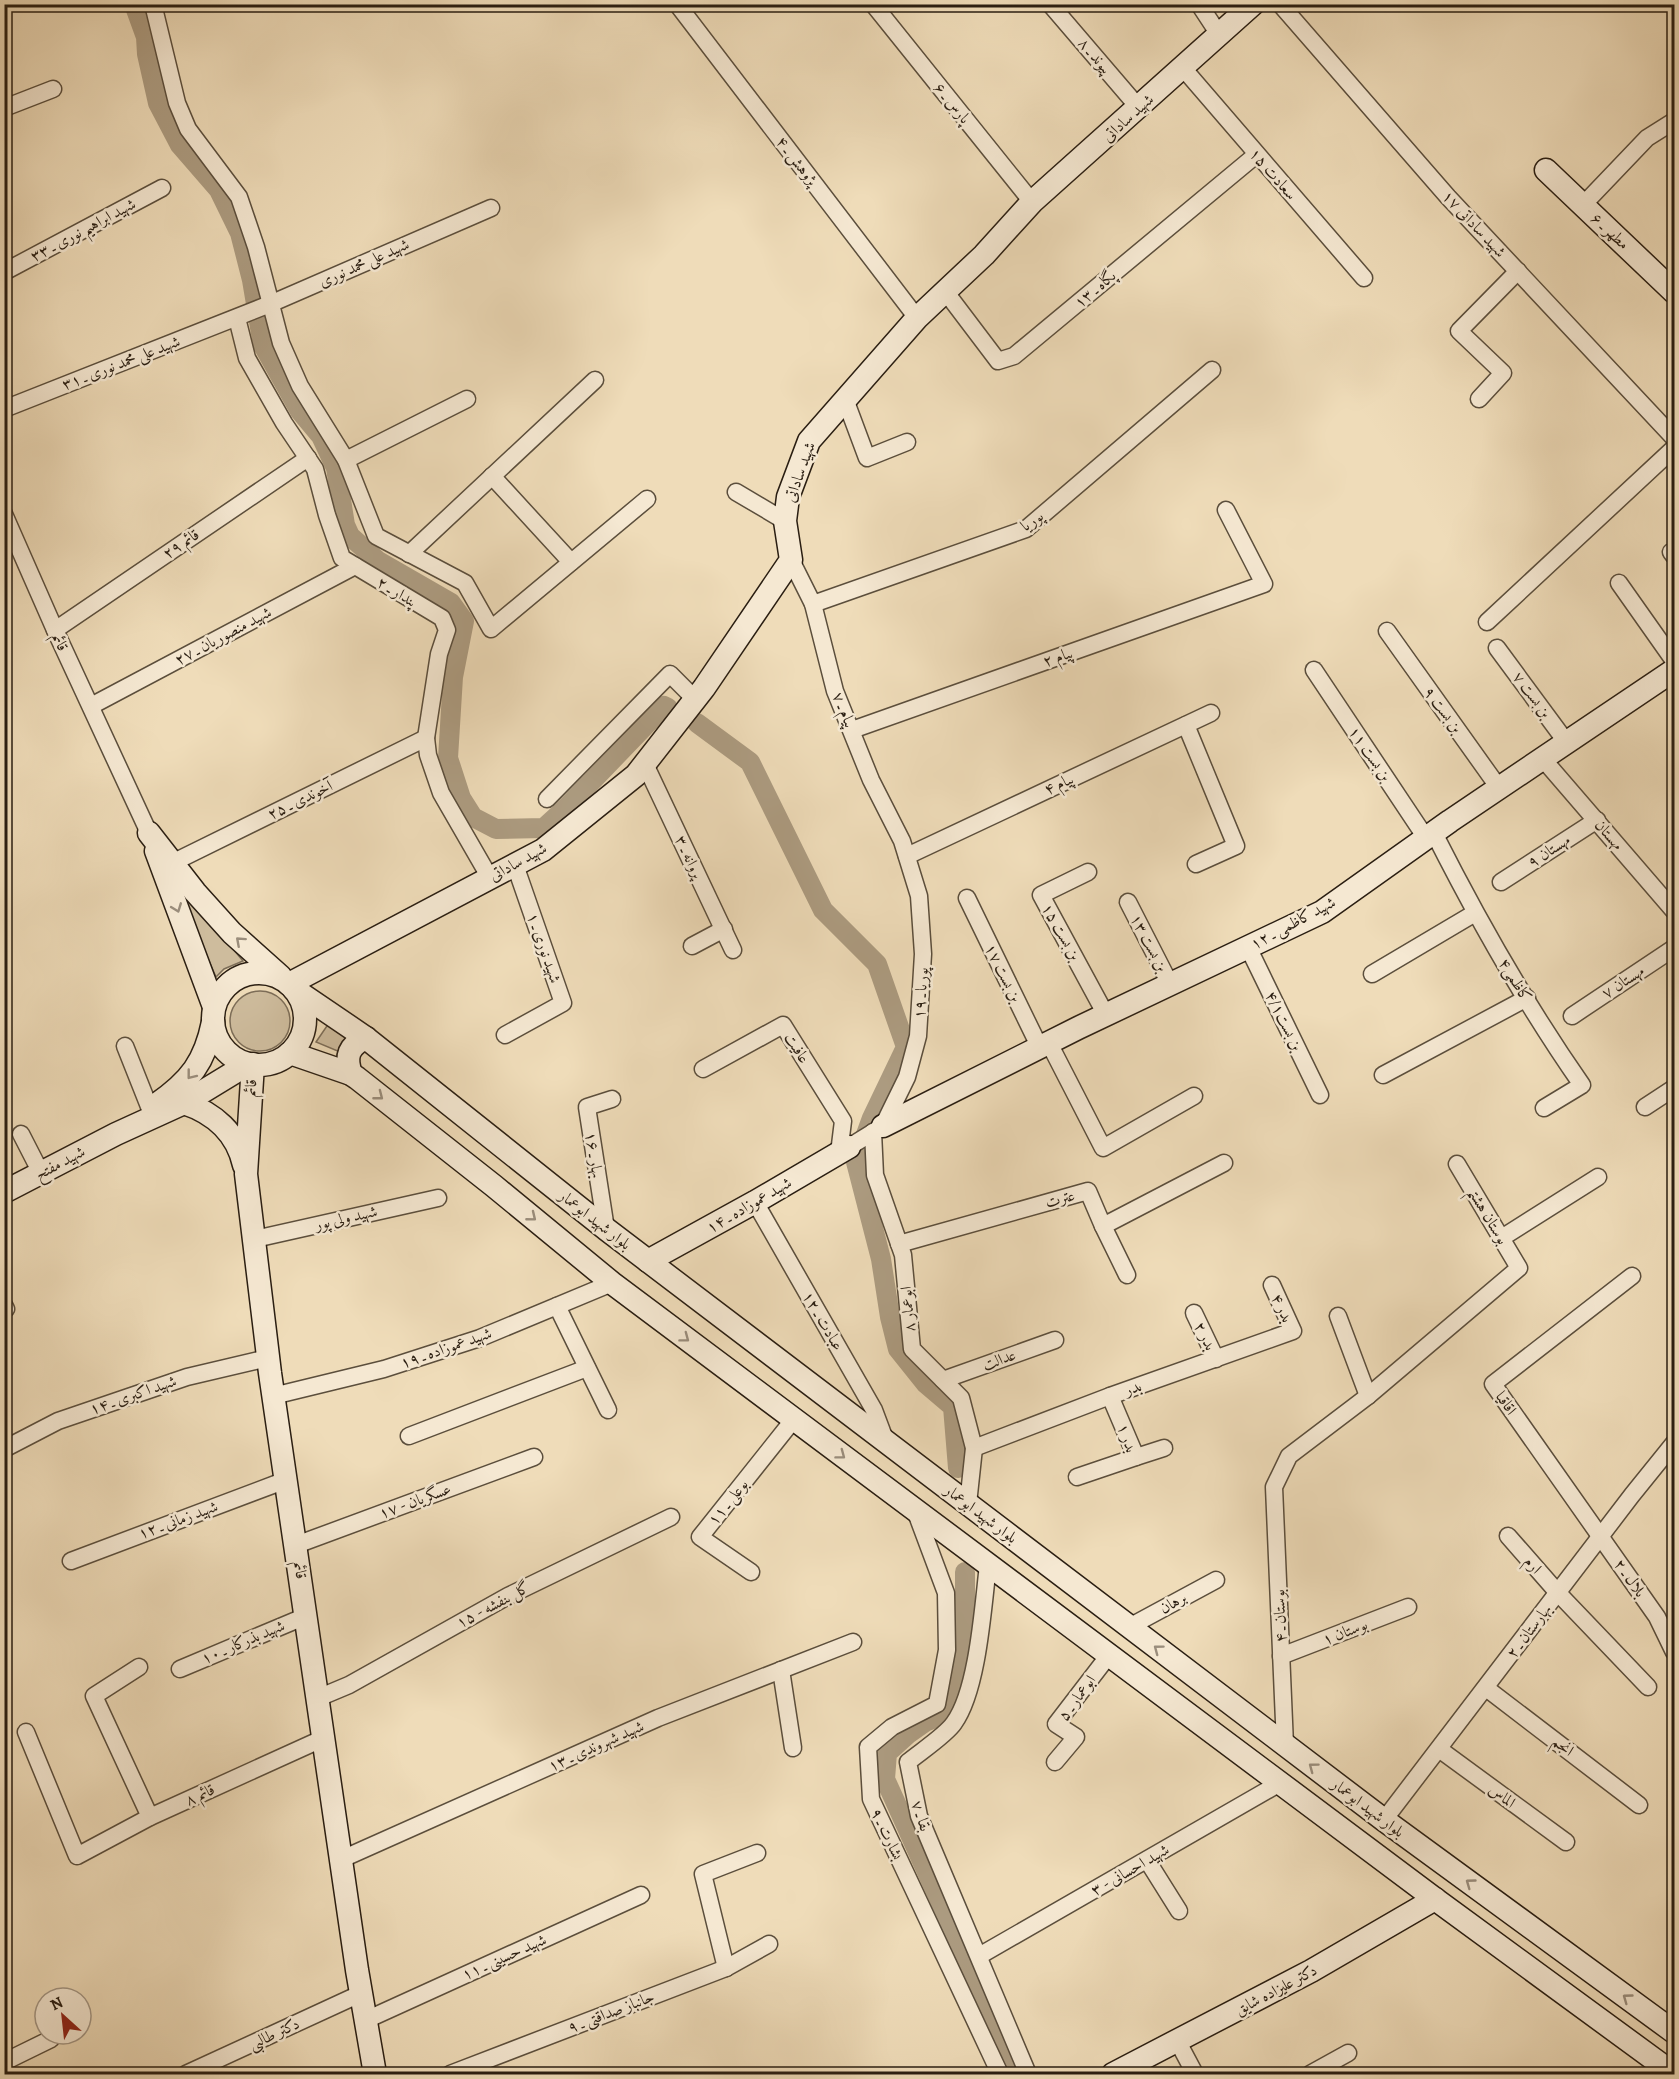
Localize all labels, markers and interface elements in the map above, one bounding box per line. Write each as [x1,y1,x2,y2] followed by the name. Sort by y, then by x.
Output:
[1072,33,1117,80] street label: پیوند ـ ۸
[928,78,976,129] street label: پارس ـ ۶
[1097,89,1159,147] street label: شهید ساداتی
[771,132,824,192] street label: پژوهش ـ ۴
[1244,143,1302,205] street label: سعادت ۱۵
[1437,186,1511,262] street label: شهید ساداتی ۱۷
[26,193,142,271] street label: شهید ابراهیم نوری ـ ۳۳
[1586,207,1634,255] street label: مطهر ـ ۶
[315,233,413,293] street label: شهید علی محمد نوری
[1069,264,1121,313] street label: پگاه ـ ۱۳
[59,330,183,396] street label: شهید علی محمد نوری ـ ۳۱
[779,439,821,505] street label: شهید ساداتی
[1016,505,1049,537] street label: پوریا
[158,524,205,567] street label: قائم ۲۹
[372,571,421,613] street label: پندار ـ ۲
[171,601,275,671] street label: شهید منصوریان ـ ۲۷
[44,629,74,656] street label: قائم
[1040,642,1077,675] street label: پیام ۲
[1507,667,1557,723] street label: بن بست ۷
[1418,682,1468,738] street label: بن بست ۹
[824,689,861,732] street label: پیام ـ ۷
[1343,722,1397,786] street label: بن بست ۱۱
[1040,768,1079,803] street label: پیام ۴
[264,774,338,825] street label: آخوندی ـ ۲۵
[1589,815,1629,855] street label: مهستان
[1523,829,1575,873] street label: مهستان ۹
[669,832,709,884] street label: پروانه ـ ۳
[485,837,551,887] street label: شهید ساداتی
[1246,891,1340,955] street label: شهید کاظمی ـ ۱۲
[1036,899,1086,965] street label: بن بست ۱۵
[170,901,182,912] one-way arrow
[522,910,566,986] street label: شهید نوری ـ ۱
[1125,910,1173,976] street label: بن بست ۱۳
[236,937,247,948] one-way arrow
[979,940,1027,1006] street label: بن بست ۱۷
[1493,954,1537,1006] street label: کاظمی۴
[1597,960,1649,1004] street label: مهستان ۷
[908,966,934,1020] street label: پوریا ـ ۱۹
[1260,987,1308,1055] street label: بن بست۴/۱
[779,1028,815,1068] street label: عافیت
[187,1068,198,1079] one-way arrow
[239,1078,266,1098] street label: قائم
[373,1088,384,1099] one-way arrow
[579,1130,609,1180] street label: بهار ـ ۱۶
[31,1141,90,1188] street label: شهید مفتح
[702,1172,796,1238] street label: شهید عموزاده ـ ۱۴
[1458,1183,1514,1251] street label: بوستان هشتم
[553,1184,636,1255] street label: بلوار شهید ابوعمار
[1043,1184,1077,1214] street label: عترت
[311,1200,379,1236] street label: شهید ولی پور
[525,1210,536,1221] one-way arrow
[895,1285,921,1333] street label: ابوعمار ۸
[797,1287,849,1355] street label: عبادت ـ ۱۲
[1266,1290,1298,1326] street label: بدر ۴
[1189,1318,1221,1354] street label: بدر ۲
[397,1322,495,1374] street label: شهید عموزاده ـ ۱۹
[679,1330,690,1341] one-way arrow
[979,1344,1019,1376] street label: عدالت
[87,1370,179,1420] street label: شهید اکبری ـ ۱۴
[1120,1375,1145,1402] street label: بدر
[1490,1387,1522,1419] street label: اقاقیا
[1112,1421,1142,1455] street label: بدر ۱
[835,1447,846,1458] one-way arrow
[703,1474,753,1530] street label: بوعلی ـ ۱۱
[376,1478,454,1524] street label: عسگریان - ۱۷
[938,1478,1022,1549] street label: بلوار شهید ابوعمار
[135,1495,221,1545] street label: شهید زمانی ـ ۱۲
[1517,1551,1547,1581] street label: ارم
[1609,1554,1651,1602] street label: بلال ـ ۲
[285,1559,312,1581] street label: قائم
[452,1576,534,1634] street label: گل بنفشه - ۱۵
[1156,1587,1191,1619] street label: برهان
[1268,1589,1292,1643] street label: بوستان ـ ۴
[1501,1599,1557,1663] street label: بهارستان ـ ۲
[1319,1613,1371,1651] street label: بوستان ۱
[198,1615,288,1669] street label: شهید بذرکار ـ ۱۰
[1154,1645,1165,1656] one-way arrow
[1053,1670,1101,1726] street label: ابوعمار ـ ۵
[545,1715,647,1777] street label: شهید شهروندی ـ ۱۳
[1545,1731,1578,1765] street label: انجم
[1309,1763,1320,1774] one-way arrow
[1325,1772,1409,1843] street label: بلوار شهید ابوعمار
[182,1779,220,1814] street label: قائم ۸
[1484,1779,1520,1813] street label: الماس
[906,1798,936,1834] street label: بقا ـ ۷
[865,1804,909,1864] street label: بشارت ـ ۹
[1087,1839,1173,1901] street label: شهید احسانی - ۳
[1465,1879,1476,1890] one-way arrow
[458,1929,550,1985] street label: شهید حسینی ـ ۱۱
[1231,1959,1321,2021] street label: دکتر علیزاده شایق
[565,1985,657,2039] street label: جانباز صداقتی ـ ۹
[33,1986,93,2046] north arrow
[46,1991,67,2016] text: N
[1623,1994,1634,2005] one-way arrow
[245,2013,304,2057] street label: دکتر طالبی

